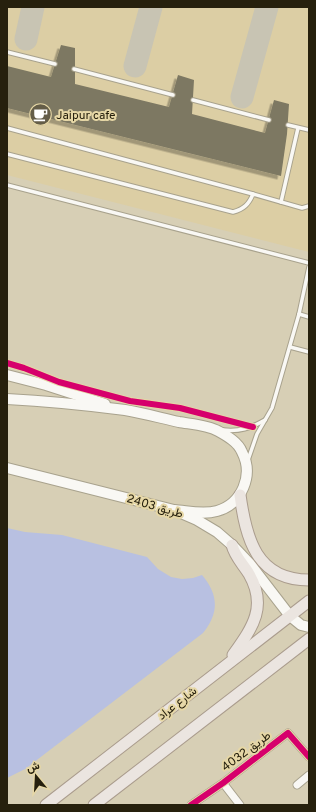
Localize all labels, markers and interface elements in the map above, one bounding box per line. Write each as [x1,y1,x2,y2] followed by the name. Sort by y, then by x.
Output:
[28,102,54,128] cafe icon: Jaipur cafe
[56,108,115,124] place label: Jaipur cafe
[125,491,185,523] street label: طريق 2403
[155,683,200,724] street label: شارع عراد
[219,728,275,776] street label: طريق 4032
[16,756,56,796] north arrow
[25,759,42,776] text: ش

